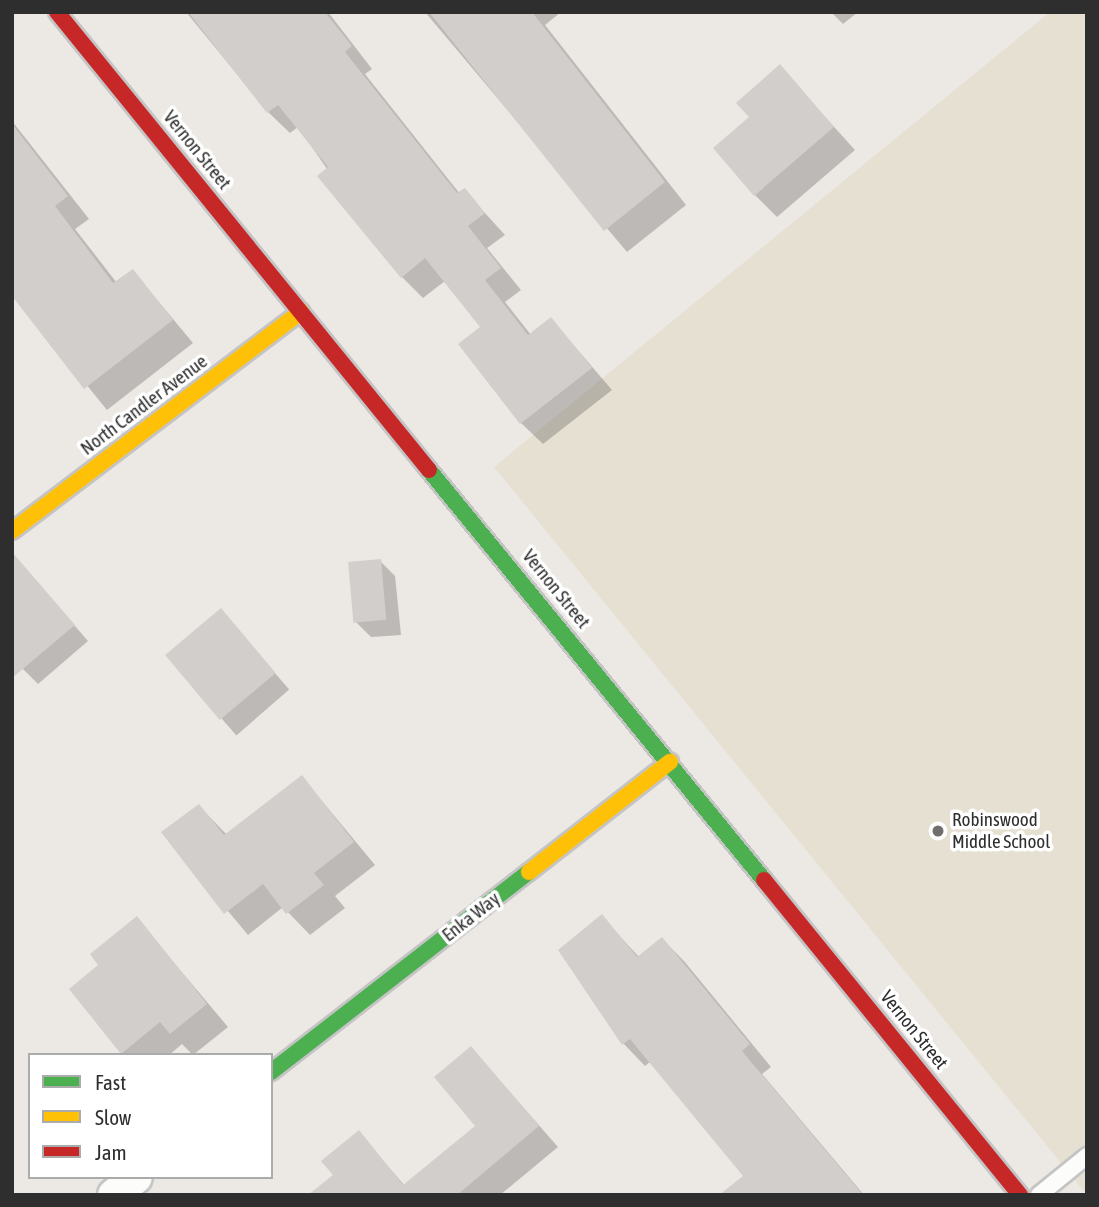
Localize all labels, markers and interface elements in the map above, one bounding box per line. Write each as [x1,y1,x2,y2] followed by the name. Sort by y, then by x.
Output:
[158,106,236,194] street label: Vernon Street
[76,350,212,460] street label: North Candler Avenue
[517,545,595,633] street label: Vernon Street
[952,809,1050,853] place label: Robinswood Middle School
[930,823,946,839] marker: Robinswood Middle School
[438,887,504,947] street label: Enka Way
[875,986,953,1074] street label: Vernon Street
[28,1053,273,1179] legend
[95,1070,126,1094] text: Fast
[95,1105,131,1129] text: Slow
[95,1140,127,1164] text: Jam

